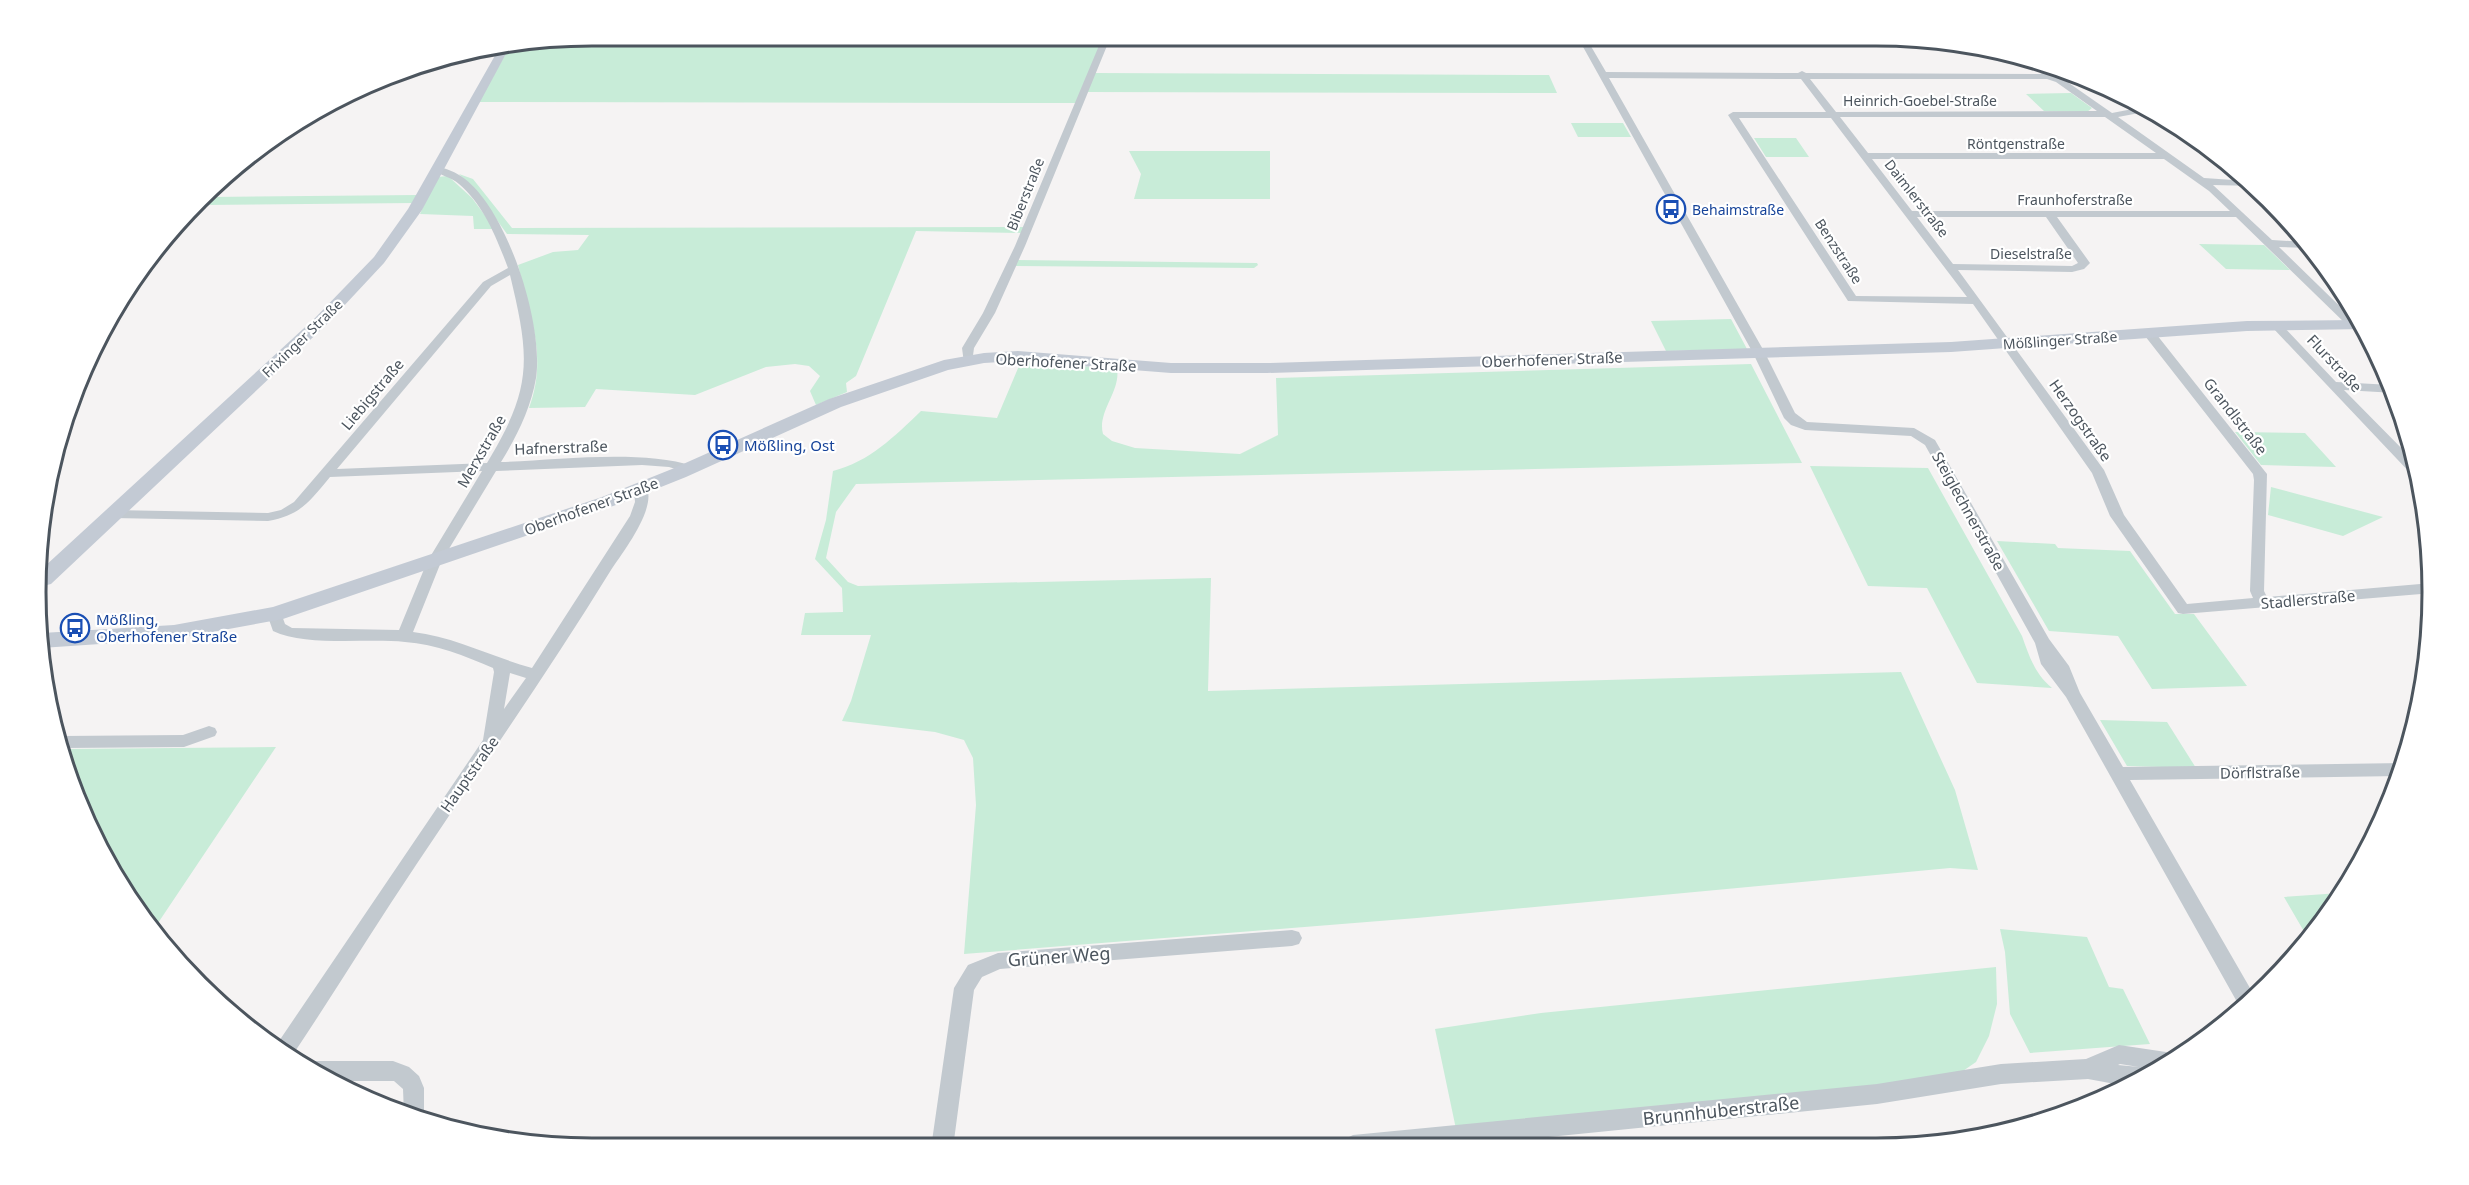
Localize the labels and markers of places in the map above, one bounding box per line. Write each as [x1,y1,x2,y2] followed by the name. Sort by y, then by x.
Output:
[1655,193,1687,225] bus stop icon: Behaimstraße
[1692,200,1784,219] place label: Behaimstraße
[707,429,739,461] bus stop icon: Mößling, Ost
[744,435,835,455] place label: Mößling, Ost
[96,609,237,646] place label: Mößling, Oberhofener Straße
[59,612,91,644] bus stop icon: Mößling, Oberhofener Straße

